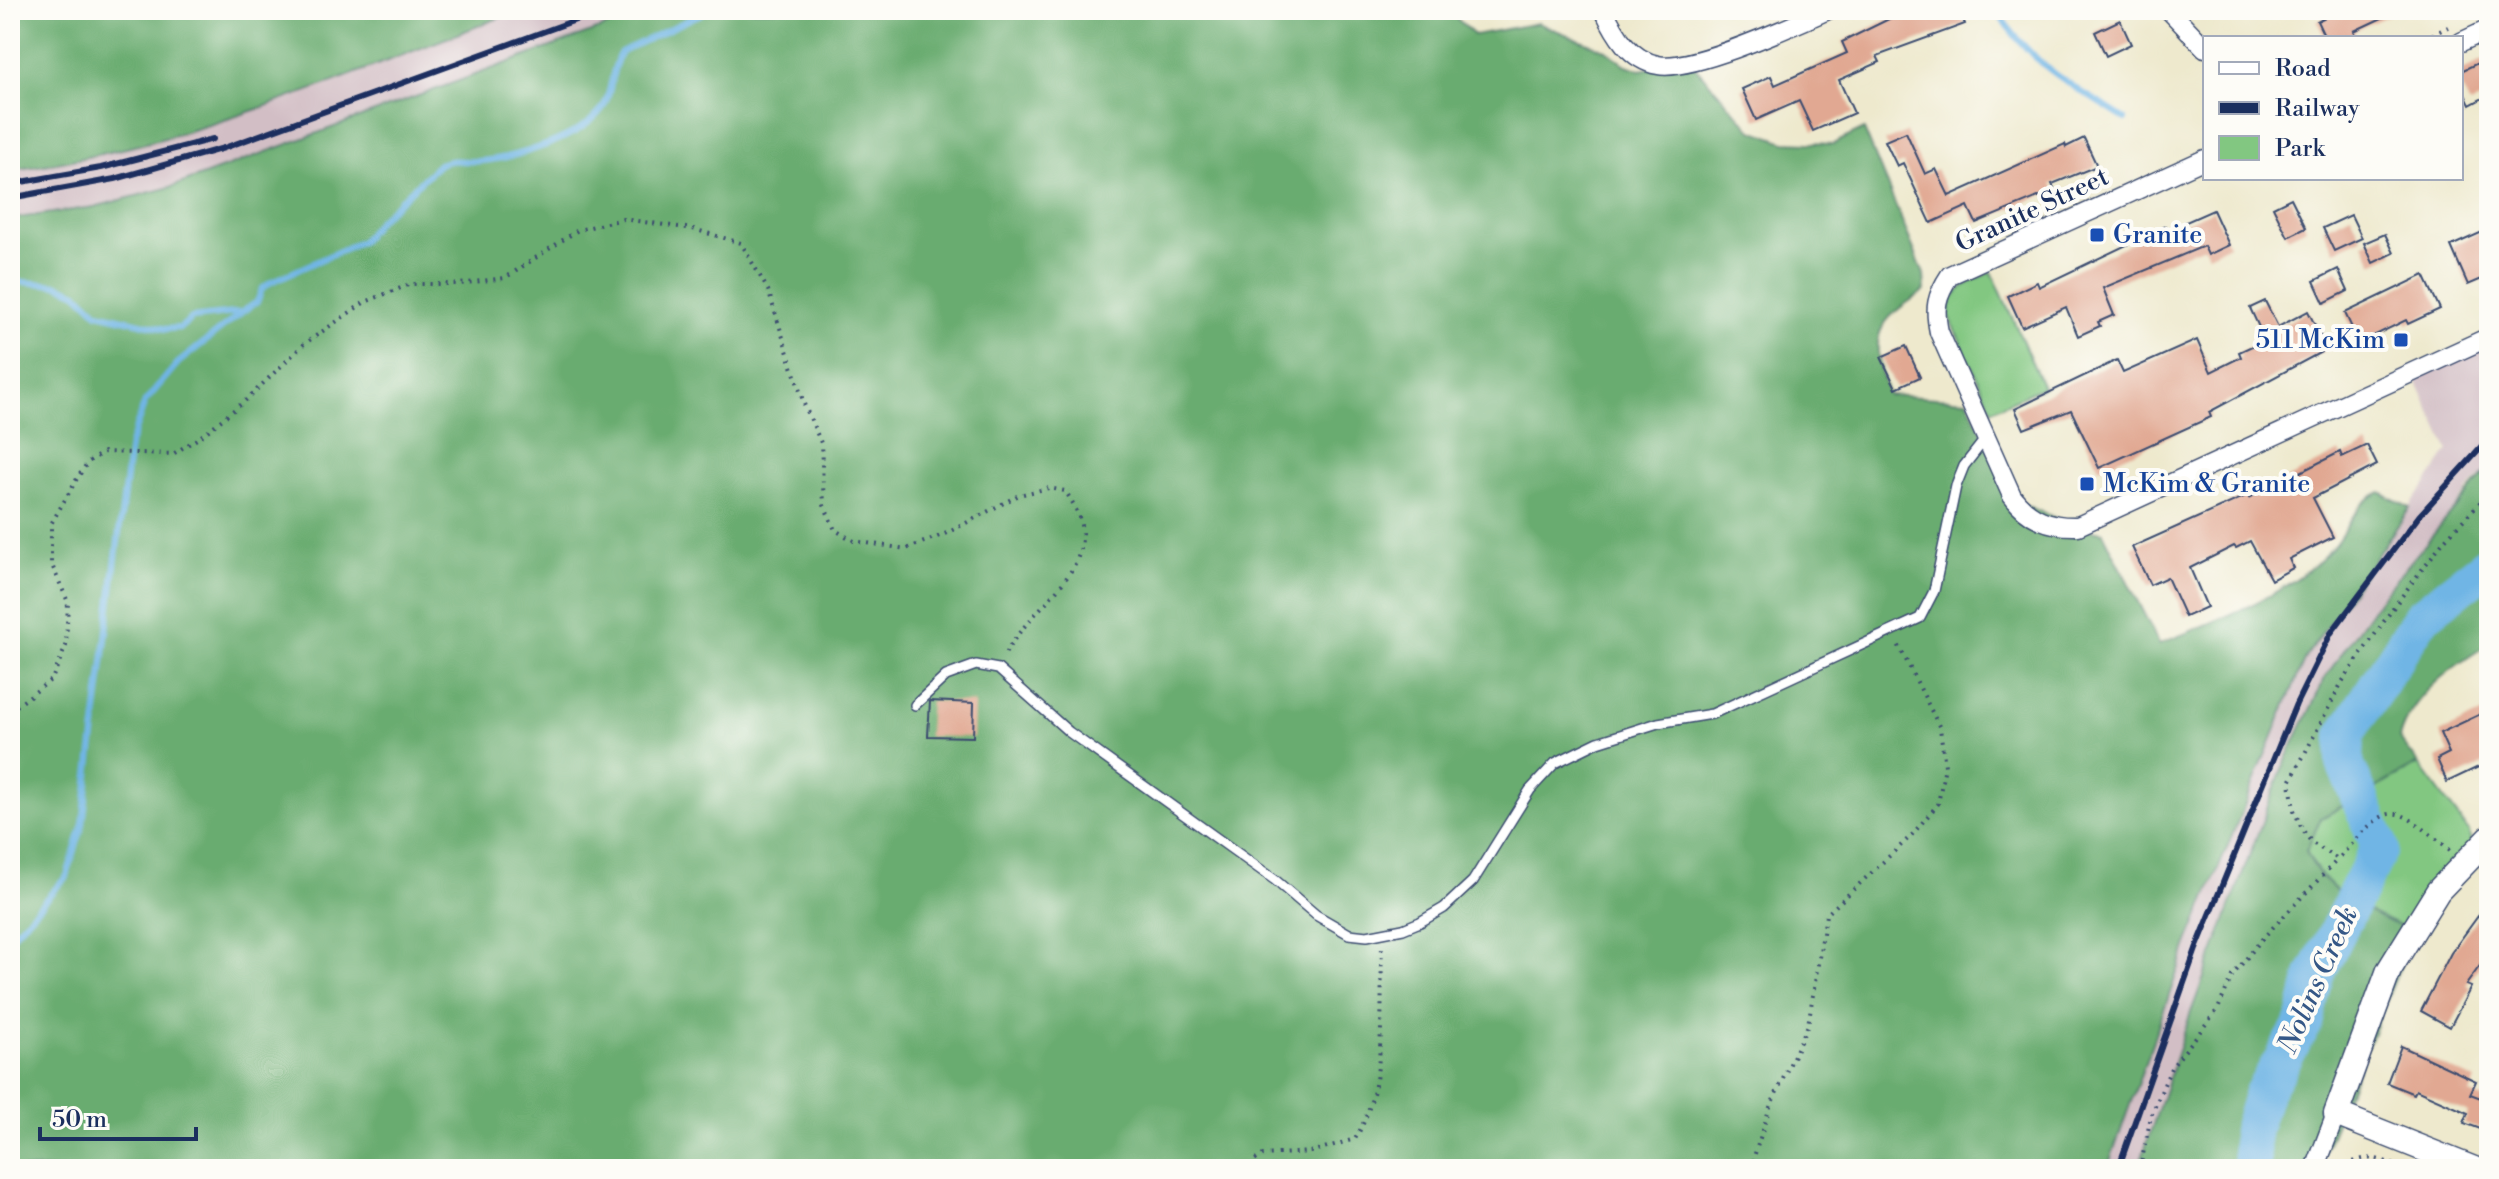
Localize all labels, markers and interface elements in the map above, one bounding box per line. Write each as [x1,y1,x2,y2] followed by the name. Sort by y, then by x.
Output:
[2203,36,2463,180] legend
[2275,54,2331,84] text: Road
[2275,94,2360,124] text: Railway
[2275,134,2326,164] text: Park
[1950,161,2114,259] street label: Granite Street
[2113,219,2202,251] place label: Granite
[2088,226,2106,244] marker: Granite
[2256,324,2385,356] place label: 511 McKim
[2392,331,2410,349] marker: 511 McKim
[2103,468,2310,500] place label: McKim & Granite
[2078,475,2096,493] marker: McKim & Granite
[2270,901,2366,1060] water label: Nolins Creek
[40,1091,196,1141] scale bar
[52,1105,107,1135] text: 50 m

